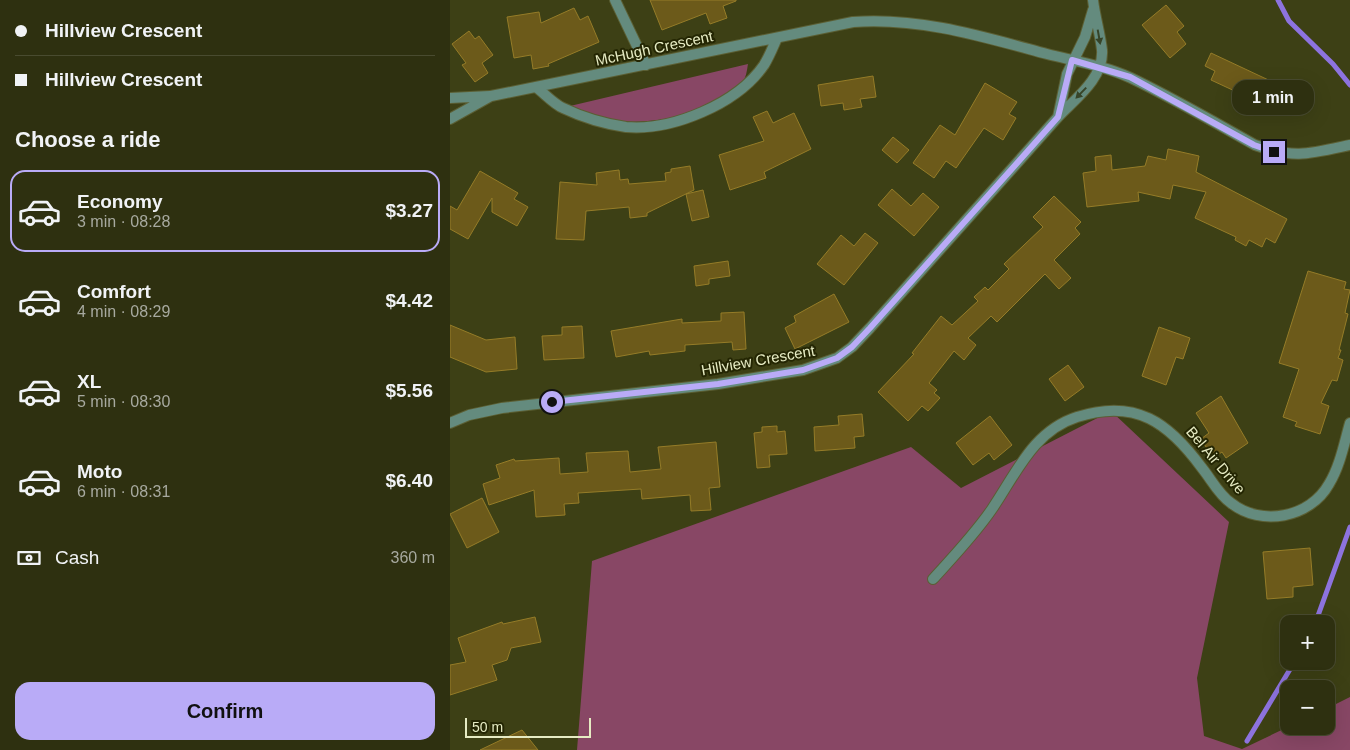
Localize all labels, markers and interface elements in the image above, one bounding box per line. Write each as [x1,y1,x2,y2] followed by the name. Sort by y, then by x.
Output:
[45,20,202,41] text: Hillview Crescent
[594,27,715,69] street label: McHugh Crescent
[1096,29,1104,45] one-way arrow
[45,69,202,90] text: Hillview Crescent
[1233,80,1315,114] callout: 1 min
[1075,87,1087,99] one-way arrow
[1252,89,1294,106] text: 1 min
[15,127,160,152] text: Choose a ride
[1263,141,1285,163] route end
[17,189,62,234] icon: car
[77,191,163,212] text: Economy
[385,200,433,221] text: $3.27
[77,213,170,230] text: 3 min · 08:28
[17,279,62,324] icon: car
[77,281,151,302] text: Comfort
[385,290,433,311] text: $4.42
[77,303,170,320] text: 4 min · 08:29
[700,341,817,378] street label: Hillview Crescent
[17,369,62,414] icon: car
[77,371,101,392] text: XL
[385,380,433,401] text: $5.56
[541,391,563,413] route start
[77,393,170,410] text: 5 min · 08:30
[1183,423,1249,497] street label: Bel Air Drive
[17,459,62,504] icon: car
[77,461,122,482] text: Moto
[385,470,433,491] text: $6.40
[77,483,170,500] text: 6 min · 08:31
[15,544,43,572] icon: cash
[55,547,99,568] text: Cash
[391,549,435,566] text: 360 m
[1280,615,1335,735] map controls
[1280,615,1335,670] button: +
[1280,680,1335,735] button: −
[15,682,435,740] button: Confirm
[465,715,591,738] scale bar
[472,719,503,735] text: 50 m

